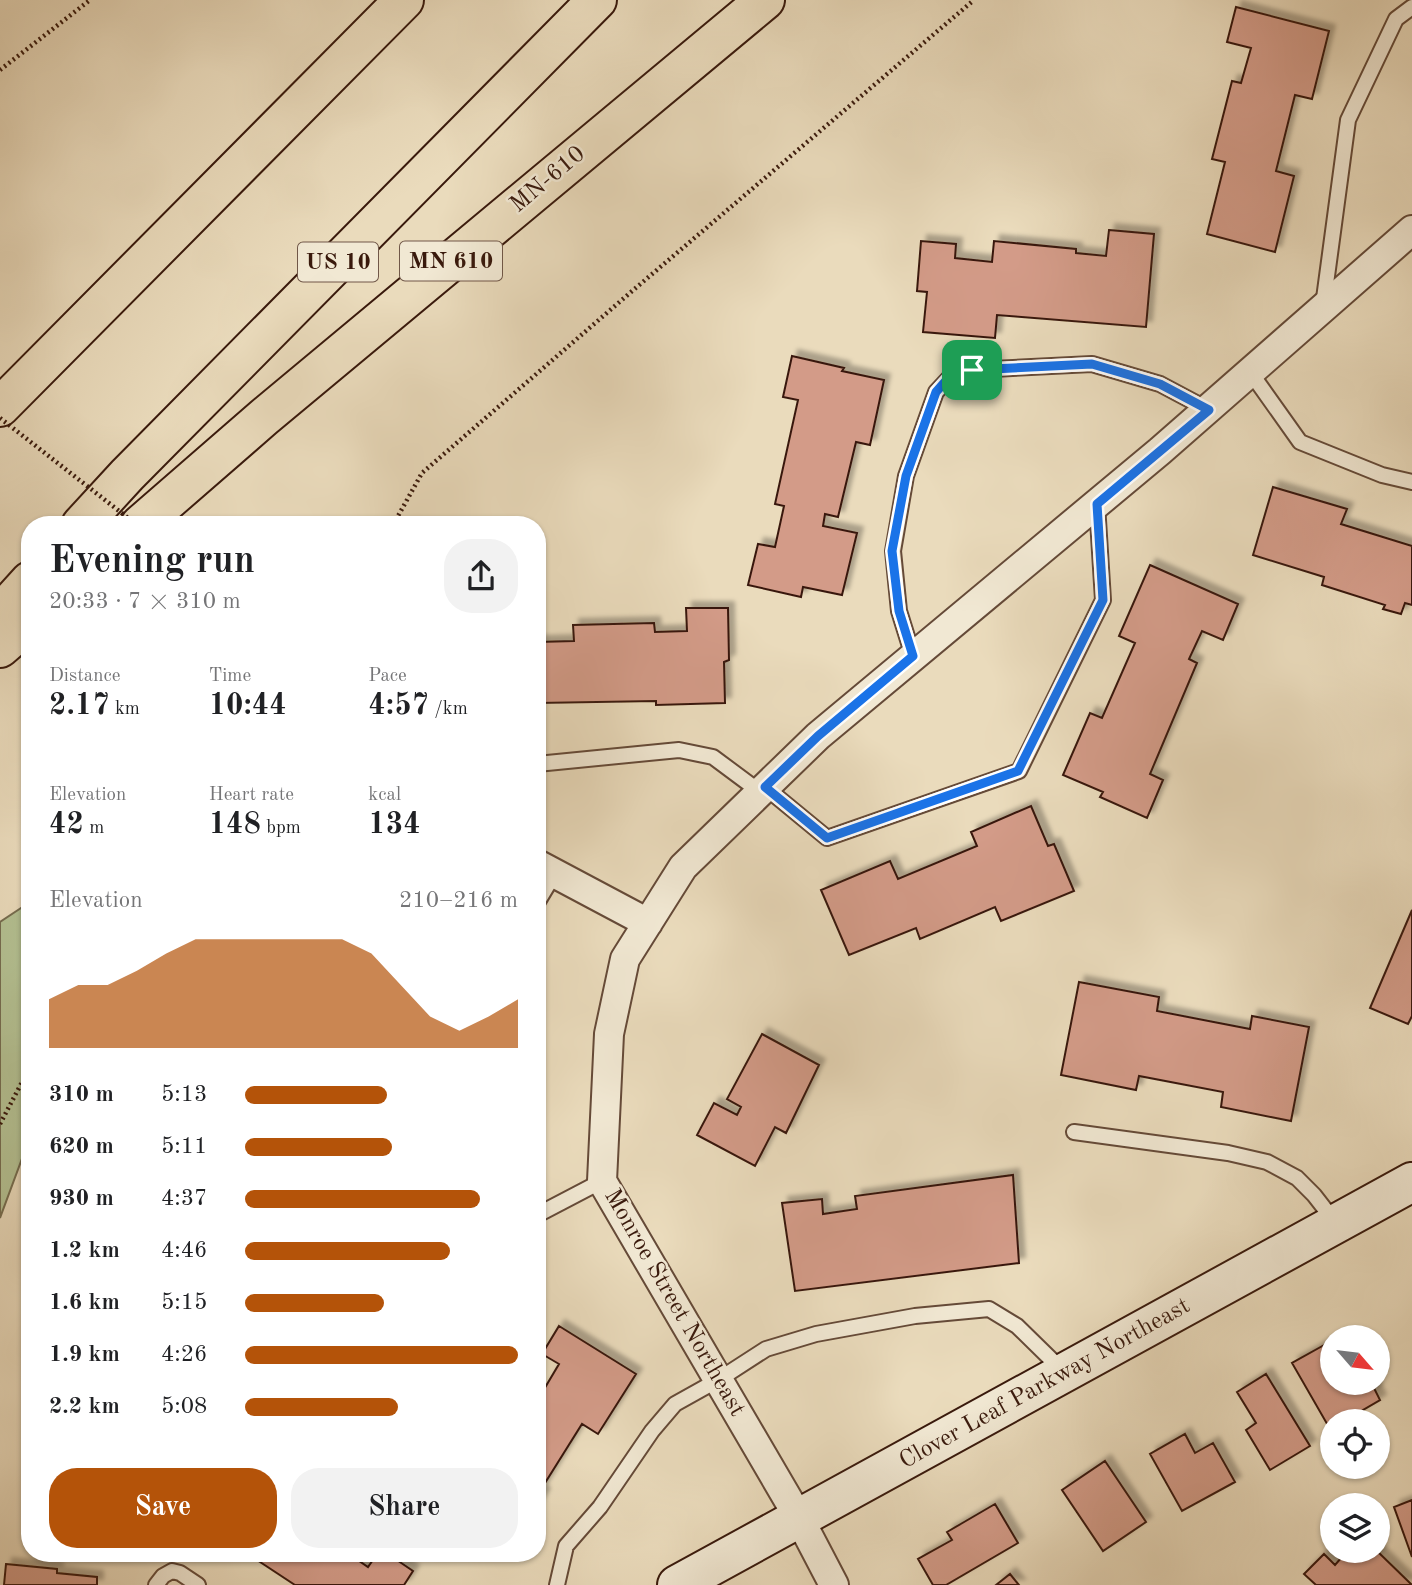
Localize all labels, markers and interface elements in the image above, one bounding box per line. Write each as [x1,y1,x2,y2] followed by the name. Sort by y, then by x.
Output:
[506,142,590,218] street label: MN-610
[400,242,502,280] road number: MN 610
[298,243,378,282] road number: US 10
[942,340,1002,400] pin
[953,351,991,389] icon: arrive
[444,539,518,613] button: share
[49,543,255,581] text: Evening run
[49,590,241,613] text: 20:33 · 7 × 310 m
[49,667,121,686] text: Distance
[209,667,251,686] text: Time
[368,667,407,686] text: Pace
[49,691,110,721] text: 2.17
[209,691,287,721] text: 10:44
[368,691,429,721] text: 4:57
[110,700,140,719] text: km
[429,700,468,719] text: /km
[49,786,126,805] text: Elevation
[209,786,294,805] text: Heart rate
[368,786,401,805] text: kcal
[49,810,84,840] text: 42
[209,810,261,840] text: 148
[368,810,421,840] text: 134
[84,819,104,838] text: m
[261,819,301,838] text: bpm
[49,889,143,912] text: Elevation
[399,889,518,912] text: 210–216 m
[49,1083,114,1106] text: 310 m
[161,1083,207,1106] text: 5:13
[49,1135,114,1158] text: 620 m
[161,1135,207,1158] text: 5:11
[599,1185,749,1421] street label: Monroe Street Northeast
[49,1187,114,1210] text: 930 m
[161,1187,207,1210] text: 4:37
[49,1239,120,1262] text: 1.2 km
[161,1239,207,1262] text: 4:46
[49,1291,120,1314] text: 1.6 km
[161,1291,207,1314] text: 5:15
[896,1294,1194,1474] street label: Clover Leaf Parkway Northeast
[1320,1325,1390,1395] north arrow
[1320,1325,1390,1563] map controls
[49,1343,120,1366] text: 1.9 km
[161,1343,207,1366] text: 4:26
[49,1395,120,1418] text: 2.2 km
[161,1395,207,1418] text: 5:08
[1320,1409,1390,1479] button: locate
[49,1468,277,1548] button: Save
[291,1468,518,1548] button: Share
[1320,1493,1390,1563] button: layers

